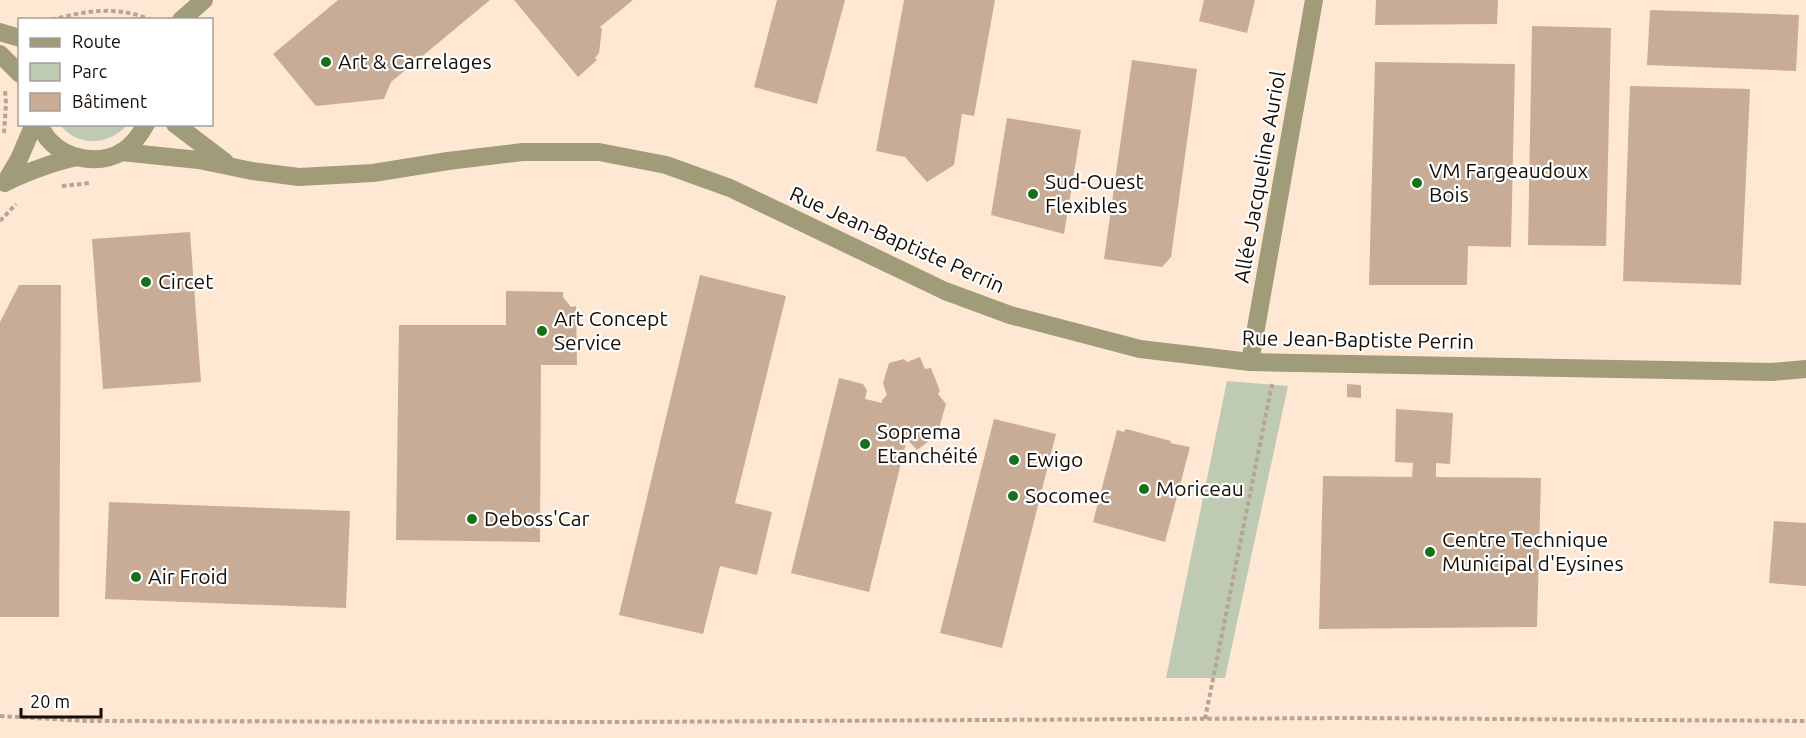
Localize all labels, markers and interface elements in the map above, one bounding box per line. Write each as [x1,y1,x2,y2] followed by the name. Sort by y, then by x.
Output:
[18,18,213,126] legend
[72,31,121,51] text: Route
[338,49,492,73] place label: Art & Carrelages
[319,55,333,69] marker: Art & Carrelages
[72,61,107,81] text: Parc
[1229,69,1289,285] street label: Allée Jacqueline Auriol
[72,91,147,111] text: Bâtiment
[1429,158,1588,206] place label: VM Fargeaudoux Bois
[1045,169,1144,217] place label: Sud-Ouest Flexibles
[1410,176,1424,190] marker: VM Fargeaudoux Bois
[786,181,1008,297] street label: Rue Jean-Baptiste Perrin
[1026,187,1040,201] marker: Sud-Ouest Flexibles
[158,269,213,293] place label: Circet
[139,275,153,289] marker: Circet
[554,306,668,354] place label: Art Concept Service
[535,324,549,338] marker: Art Concept Service
[1242,325,1474,353] street label: Rue Jean-Baptiste Perrin
[877,419,978,467] place label: Soprema Etanchéité
[858,437,872,451] marker: Soprema Etanchéité
[1026,447,1083,471] place label: Ewigo
[1007,453,1021,467] marker: Ewigo
[1156,476,1244,500] place label: Moriceau
[1137,482,1151,496] marker: Moriceau
[1025,483,1110,507] place label: Socomec
[1006,489,1020,503] marker: Socomec
[484,506,589,530] place label: Deboss'Car
[465,512,479,526] marker: Deboss'Car
[1442,527,1624,575] place label: Centre Technique Municipal d'Eysines
[1423,545,1437,559] marker: Centre Technique Municipal d'Eysines
[148,564,228,588] place label: Air Froid
[129,570,143,584] marker: Air Froid
[21,681,100,719] scale bar
[30,691,70,711] text: 20 m

